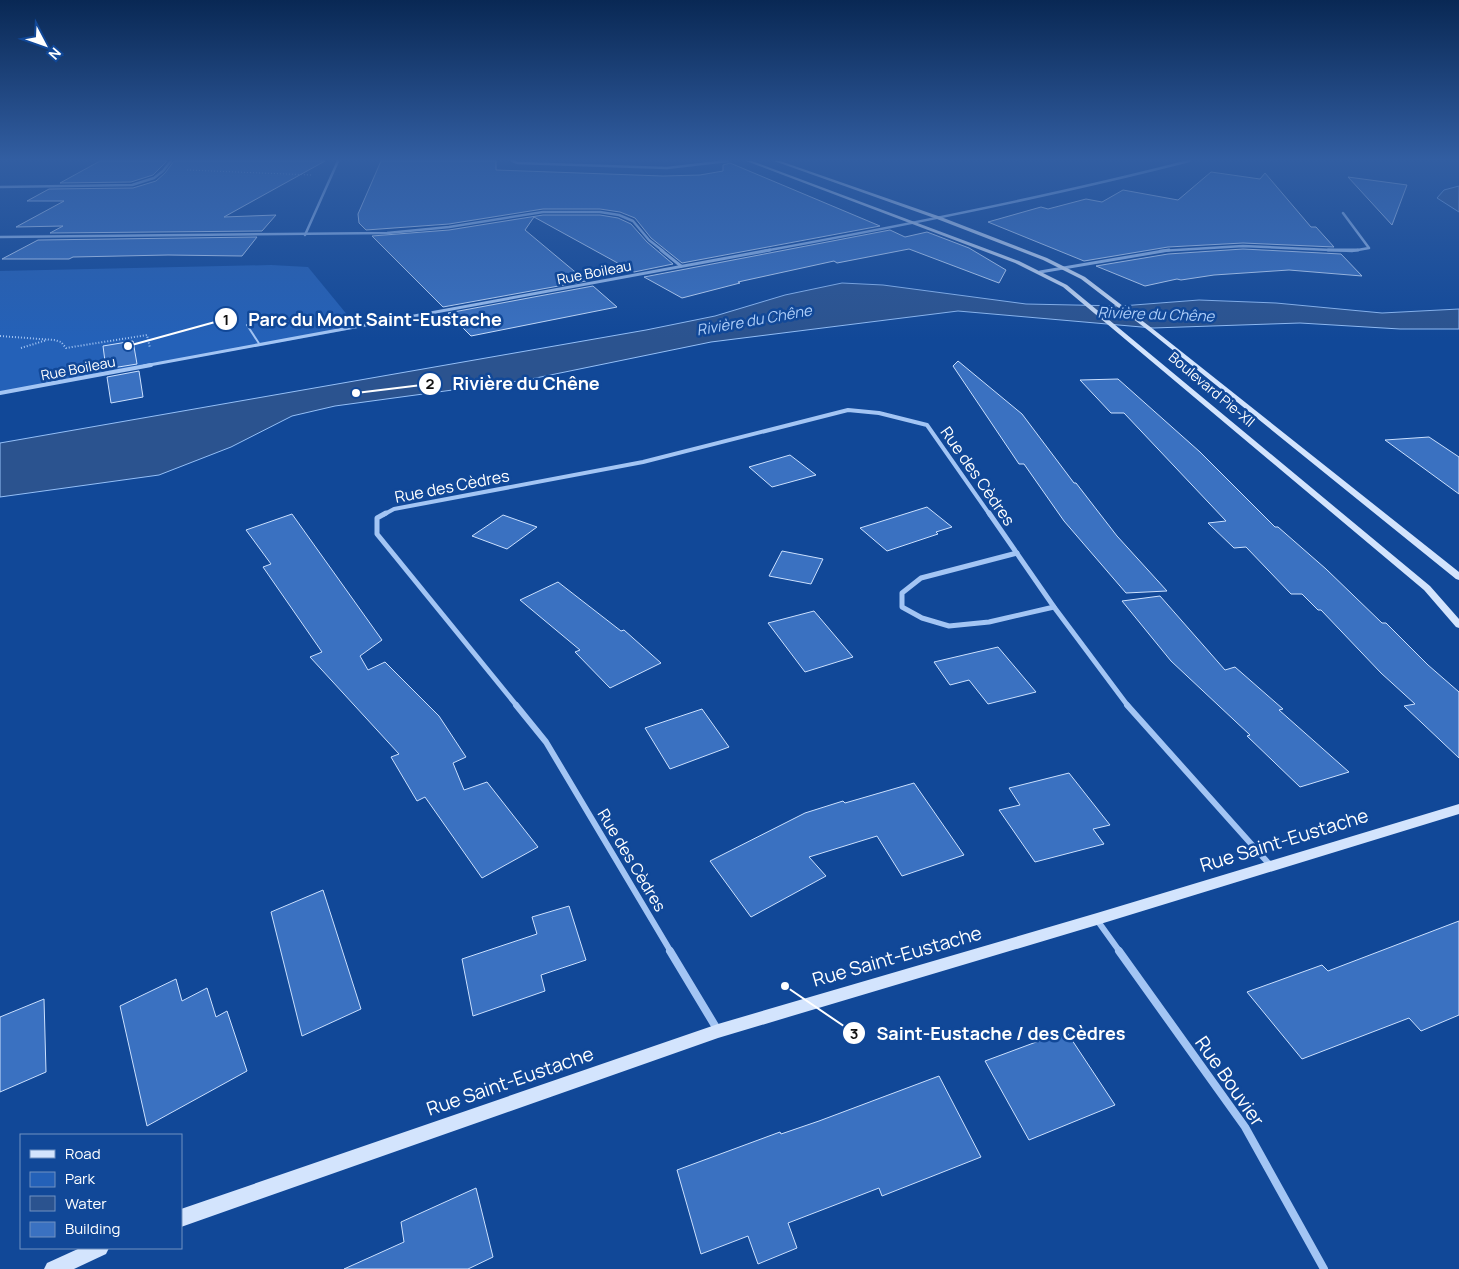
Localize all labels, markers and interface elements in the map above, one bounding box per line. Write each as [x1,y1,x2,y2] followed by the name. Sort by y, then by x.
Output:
[20,20,70,70] north arrow
[45,44,66,64] text: N
[555,255,633,289] street label: Rue Boileau
[695,299,814,340] water label: Rivière du Chêne
[1097,301,1216,327] water label: Rivière du Chêne
[213,303,512,336] callout: Parc du Mont Saint-Eustache
[248,307,502,331] text: Parc du Mont Saint-Eustache
[223,309,229,330] text: 1
[1165,347,1259,431] street label: Boulevard Pie-XII
[39,351,117,385] street label: Rue Boileau
[417,367,609,400] callout: Rivière du Chêne
[452,371,600,395] text: Rivière du Chêne
[426,373,435,394] text: 2
[936,422,1020,530] street label: Rue des Cèdres
[393,464,511,508] street label: Rue des Cèdres
[1197,802,1371,878] street label: Rue Saint-Eustache
[593,805,671,915] street label: Rue des Cèdres
[809,919,985,993] street label: Rue Saint-Eustache
[842,1017,1136,1050] callout: Saint-Eustache / des Cèdres
[876,1021,1126,1045] text: Saint-Eustache / des Cèdres
[850,1023,858,1044] text: 3
[1189,1031,1271,1131] street label: Rue Bouvier
[423,1040,597,1122] street label: Rue Saint-Eustache
[20,1134,182,1249] legend
[65,1143,101,1164] text: Road
[65,1168,95,1189] text: Park
[65,1193,107,1214] text: Water
[65,1218,120,1239] text: Building

